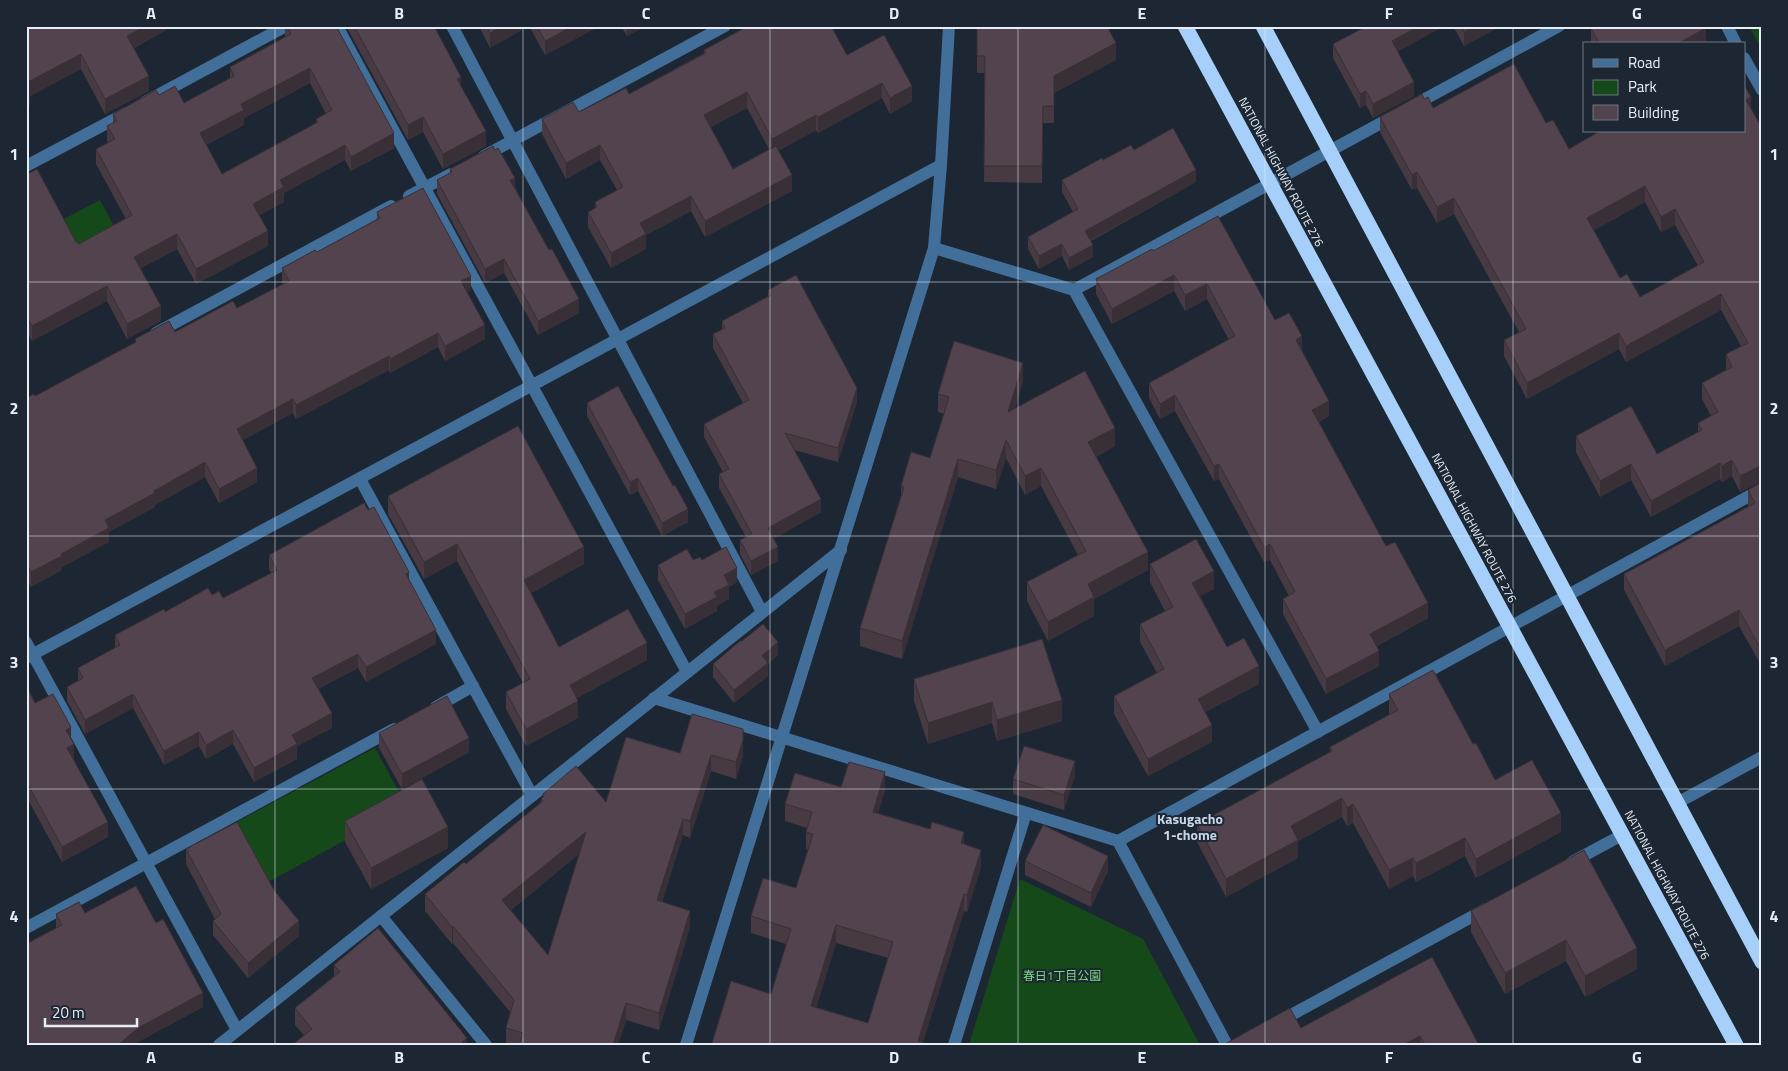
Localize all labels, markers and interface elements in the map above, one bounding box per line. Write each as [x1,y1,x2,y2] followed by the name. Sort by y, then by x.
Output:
[146,1,156,25] text: A
[394,1,404,25] text: B
[642,1,651,25] text: C
[889,1,899,25] text: D
[1138,1,1147,25] text: E
[1385,1,1394,25] text: F
[1632,1,1642,25] text: G
[1583,42,1746,132] legend
[1628,51,1660,74] text: Road
[1628,75,1657,98] text: Park
[1234,94,1329,250] street label: NATIONAL HIGHWAY ROUTE 276
[1628,101,1679,124] text: Building
[10,142,18,166] text: 1
[1770,142,1778,166] text: 1
[10,396,18,420] text: 2
[1770,396,1778,420] text: 2
[1427,450,1522,606] street label: NATIONAL HIGHWAY ROUTE 276
[10,650,18,674] text: 3
[1770,650,1778,674] text: 3
[1620,807,1715,963] street label: NATIONAL HIGHWAY ROUTE 276
[1157,808,1223,845] district label: Kasugacho 1-chome
[10,904,19,928] text: 4
[1770,904,1779,928] text: 4
[1023,966,1101,985] park label: 春日1丁目公園
[45,996,138,1028] scale bar
[52,1001,85,1024] text: 20 m
[146,1045,156,1069] text: A
[394,1045,404,1069] text: B
[642,1045,651,1069] text: C
[889,1045,899,1069] text: D
[1138,1045,1147,1069] text: E
[1385,1045,1394,1069] text: F
[1632,1045,1642,1069] text: G

